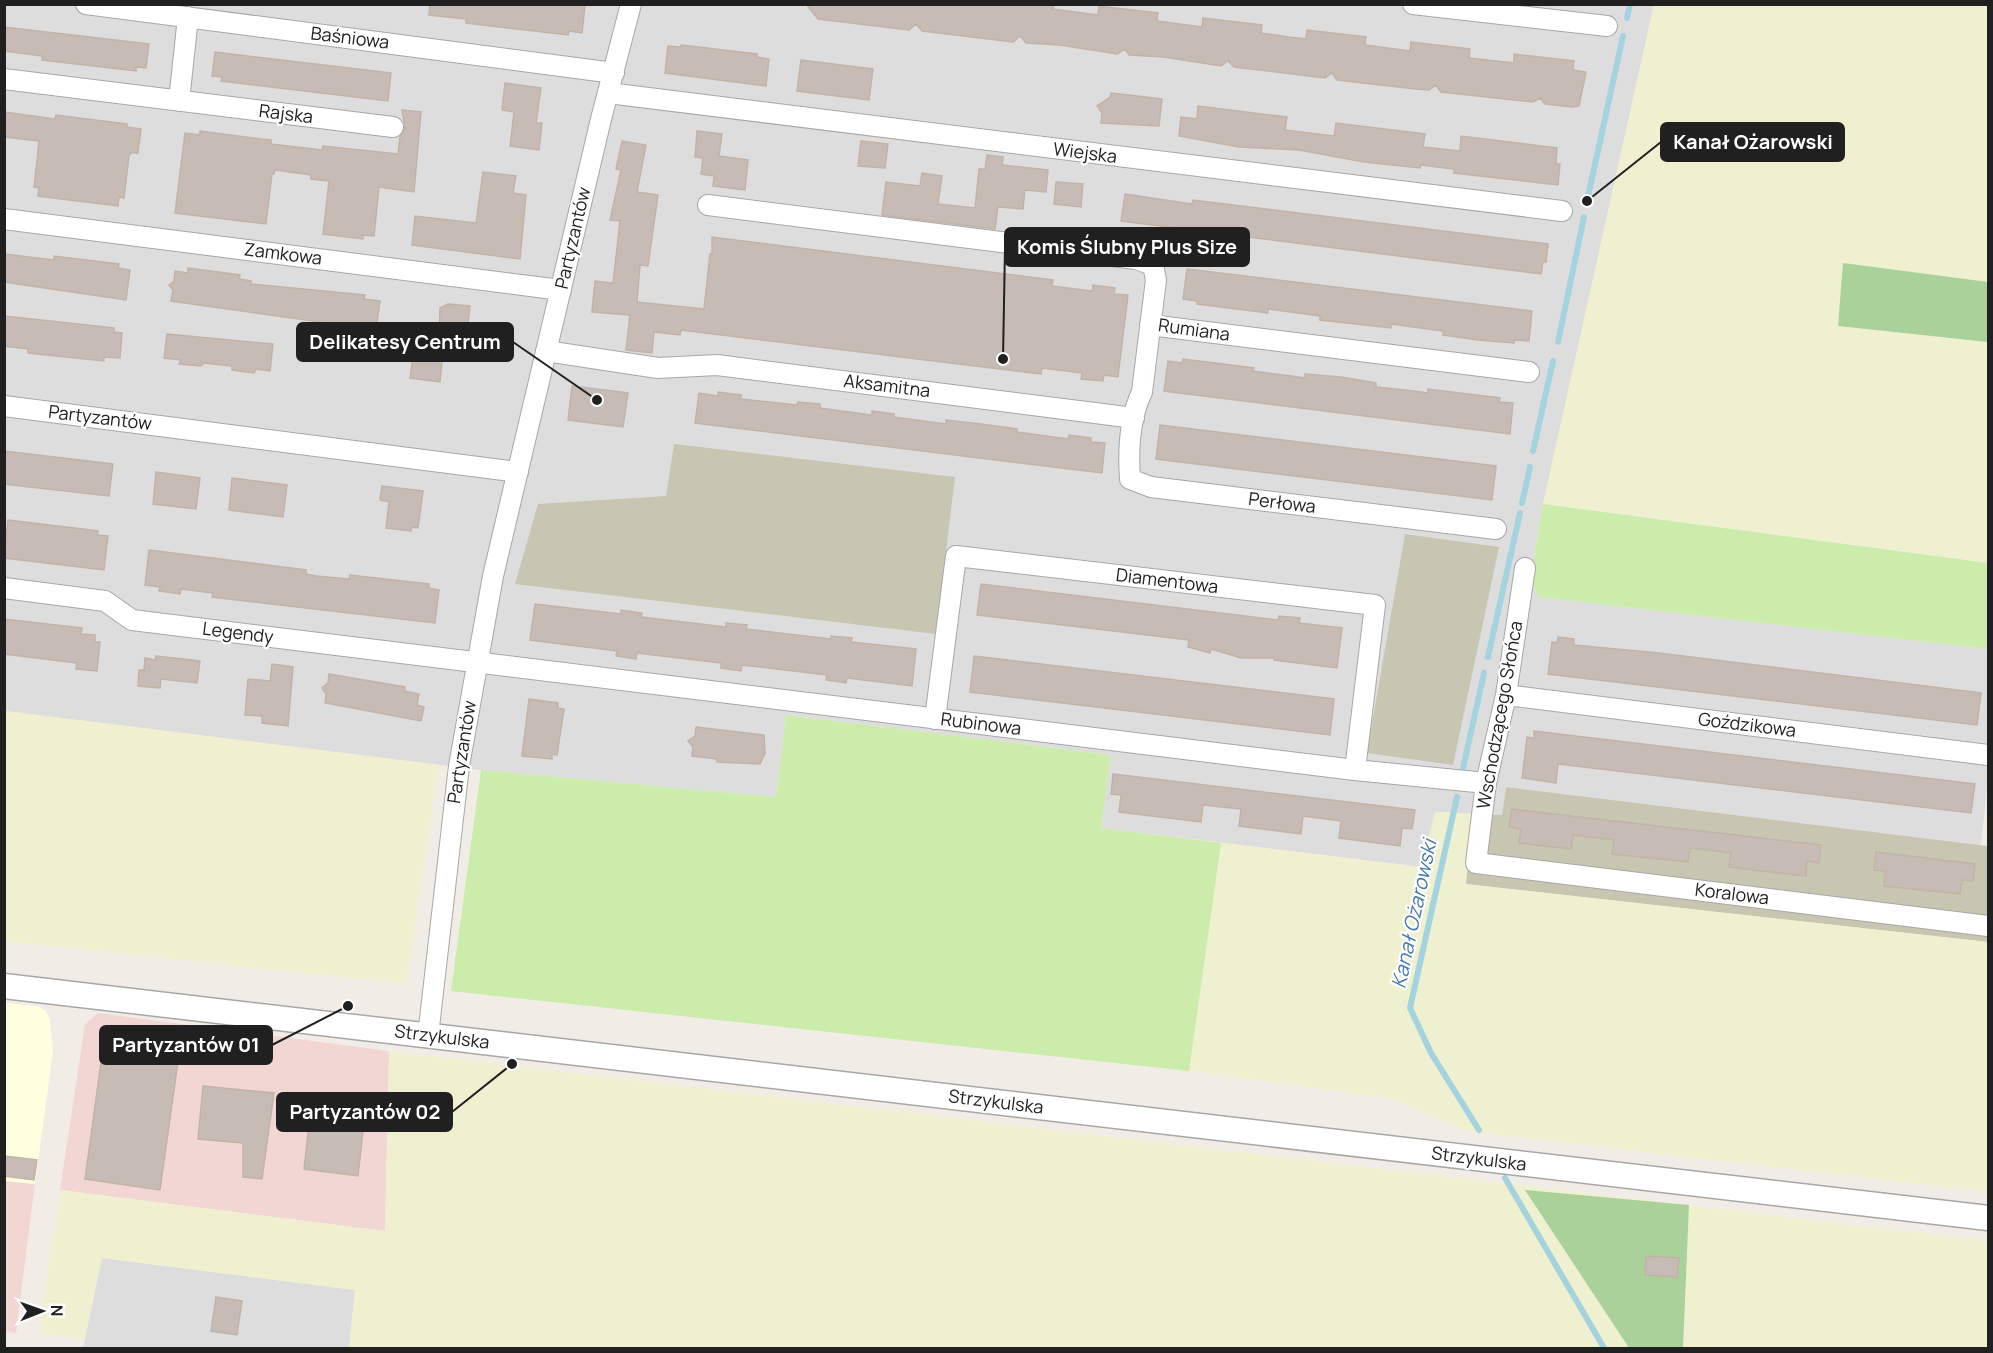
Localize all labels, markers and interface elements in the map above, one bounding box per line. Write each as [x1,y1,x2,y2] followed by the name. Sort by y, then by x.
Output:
[309,20,391,54] street label: Baśniowa
[258,98,315,128] street label: Rajska
[1661,123,1844,161] callout: Kanał Ożarowski
[1673,128,1833,155] text: Kanał Ożarowski
[1052,136,1118,168] street label: Wiejska
[549,184,595,291] street label: Partyzantów
[1005,228,1249,266] callout: Komis Ślubny Plus Size
[1017,233,1237,260] text: Komis Ślubny Plus Size
[243,236,324,270] street label: Zamkowa
[1157,312,1232,346] street label: Rumiana
[297,323,513,361] callout: Delikatesy Centrum
[309,328,501,355] text: Delikatesy Centrum
[842,368,932,402] street label: Aksamitna
[47,399,153,435] street label: Partyzantów
[1247,486,1317,518] street label: Perłowa
[1115,562,1220,598] street label: Diamentowa
[201,616,276,648] street label: Legendy
[1471,619,1527,811] street label: Wschodzącego Słońca
[441,698,481,805] street label: Partyzantów
[939,706,1023,740] street label: Rubinowa
[1697,706,1797,742] street label: Goździkowa
[1385,835,1443,991] water label: Kanał Ożarowski
[1694,877,1771,909] street label: Koralowa
[393,1018,491,1054] street label: Strzykulska
[100,1026,272,1064] callout: Partyzantów 01
[112,1031,260,1058] text: Partyzantów 01
[947,1083,1045,1119] street label: Strzykulska
[277,1093,452,1131] callout: Partyzantów 02
[290,1098,440,1125] text: Partyzantów 02
[1430,1140,1528,1176] street label: Strzykulska
[12,1281,72,1341] north arrow
[46,1305,68,1317] text: N

